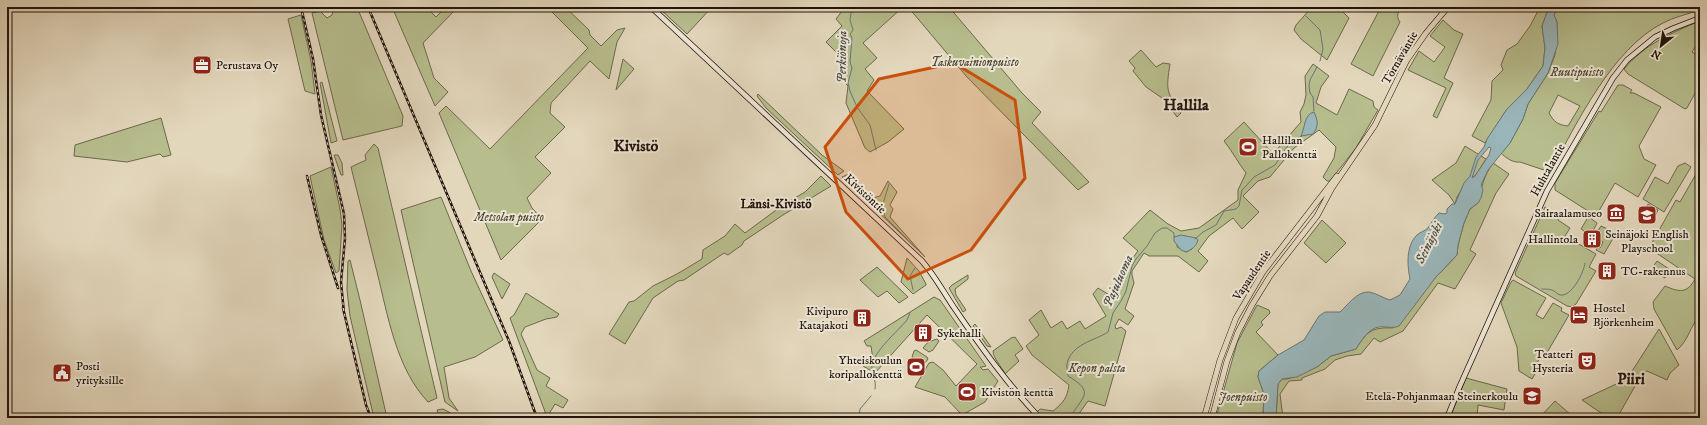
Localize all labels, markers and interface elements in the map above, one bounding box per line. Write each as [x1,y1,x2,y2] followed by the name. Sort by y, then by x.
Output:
[1641,26,1681,66] north arrow
[1379,29,1421,87] street label: Törnäväntie
[834,30,850,83] water label: Perkiönoja
[1649,45,1664,62] text: N
[191,54,213,76] office icon: Perustava Oy
[931,55,1019,70] park label: Taskuvainionpuisto
[216,58,278,73] place label: Perustava Oy
[1549,65,1604,80] park label: Ruutipuisto
[1163,95,1210,115] district label: Hallila
[1262,133,1318,162] place label: Hallilan Pallokenttä
[614,136,659,156] district label: Kivistö
[1237,136,1259,158] sports icon: Hallilan Pallokenttä
[1527,141,1569,199] street label: Huhtalantie
[841,171,889,217] street label: Kivistöntie
[740,196,812,212] district label: Länsi-Kivistö
[1605,202,1627,224] museum icon: Sairaalamuseo
[1636,204,1658,226] school or university icon: Seinäjoki English Playschool
[1535,206,1602,221] place label: Sairaalamuseo
[473,210,544,225] park label: Metsolan puisto
[1411,218,1447,267] water label: Seinäjoki
[1605,227,1690,256] place label: Seinäjoki English Playschool
[1581,228,1603,250] building icon: Hallintola
[1528,232,1579,247] place label: Hallintola
[1229,247,1274,304] street label: Vapaudentie
[1099,252,1137,310] water label: Pajuluoma
[1596,260,1618,282] building icon: TC-rakennus
[1621,264,1686,279] place label: TC-rakennus
[1593,301,1654,330] place label: Hostel Björkenheim
[799,304,848,333] place label: Kivipuro Katajakoti
[1568,304,1590,326] hotel icon: Hostel Björkenheim
[851,307,873,329] building icon: Kivipuro Katajakoti
[912,322,934,344] building icon: Sykehalli
[937,326,981,341] place label: Sykehalli
[1532,347,1574,376] place label: Teatteri Hysteria
[1576,350,1598,372] theatre icon: Teatteri Hysteria
[829,353,903,382] place label: Yhteiskoulun koripallokenttä
[905,356,927,378] sports icon: Yhteiskoulun koripallokenttä
[76,359,124,388] place label: Posti yrityksille
[1068,361,1126,376] park label: Kepon palsta
[51,362,73,384] public building icon: Posti yrityksille
[1617,369,1645,389] district label: Piiri
[956,381,978,403] sports icon: Kivistön kenttä
[981,385,1054,400] place label: Kivistön kenttä
[1521,385,1543,407] school or university icon: Etelä-Pohjanmaan Steinerkoulu
[1365,389,1518,404] place label: Etelä-Pohjanmaan Steinerkoulu
[1219,390,1268,405] park label: Joenpuisto

